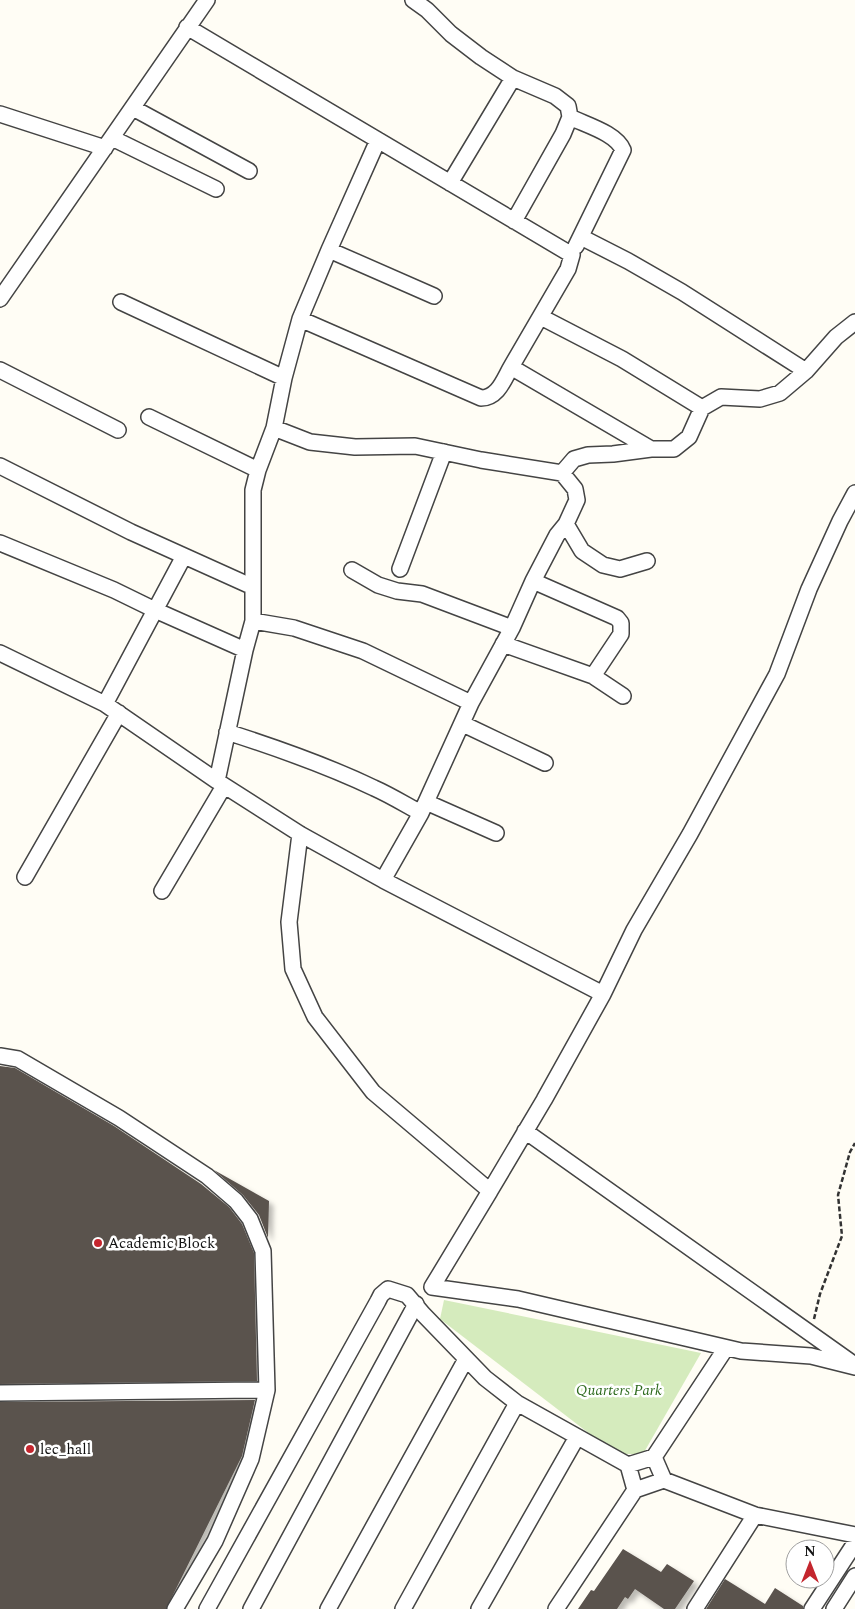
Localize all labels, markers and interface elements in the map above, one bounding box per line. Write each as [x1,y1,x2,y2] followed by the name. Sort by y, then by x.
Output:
[108,1232,215,1255] place label: Academic Block
[92,1237,104,1249] marker: Academic Block
[576,1379,662,1402] park label: Quarters Park
[40,1438,91,1461] place label: lec_hall
[24,1443,36,1455] marker: lec_hall
[785,1539,835,1589] north arrow
[804,1541,816,1562] text: N

